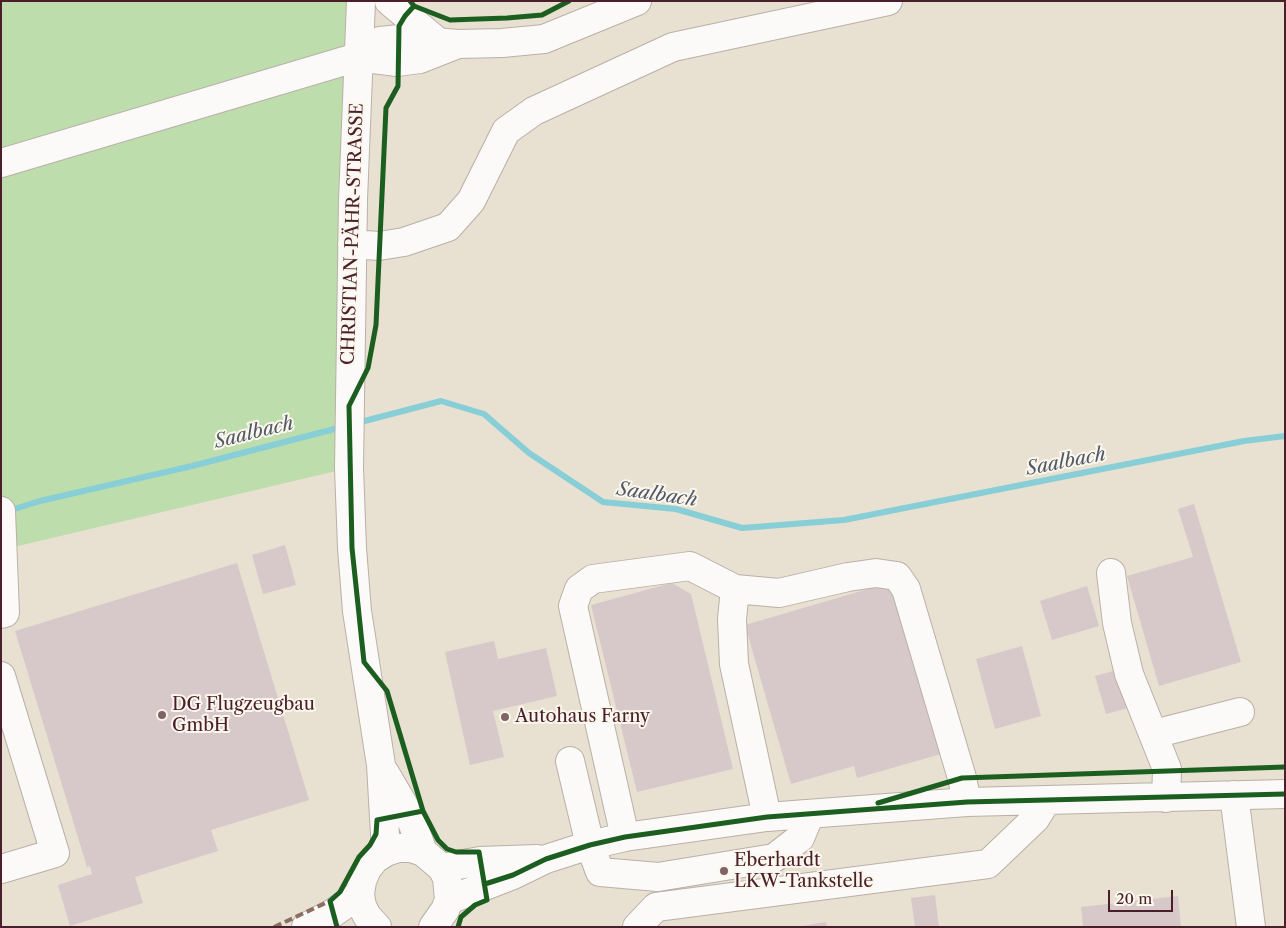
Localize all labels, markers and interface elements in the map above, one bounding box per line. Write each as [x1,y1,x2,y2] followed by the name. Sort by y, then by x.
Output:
[338,103,368,365] street label: CHRISTIAN-PÄHR-STRASSE
[212,412,296,454] water label: Saalbach
[1024,443,1108,481] water label: Saalbach
[616,478,698,512] water label: Saalbach
[172,694,315,736] place label: DG Flugzeugbau GmbH
[515,706,650,728] place label: Autohaus Farny
[156,709,168,721] marker: DG Flugzeugbau GmbH
[499,711,511,723] marker: Autohaus Farny
[734,850,873,892] place label: Eberhardt LKW-Tankstelle
[718,865,730,877] marker: Eberhardt LKW-Tankstelle
[1111,880,1176,912] scale bar
[1116,889,1152,908] text: 20 m

